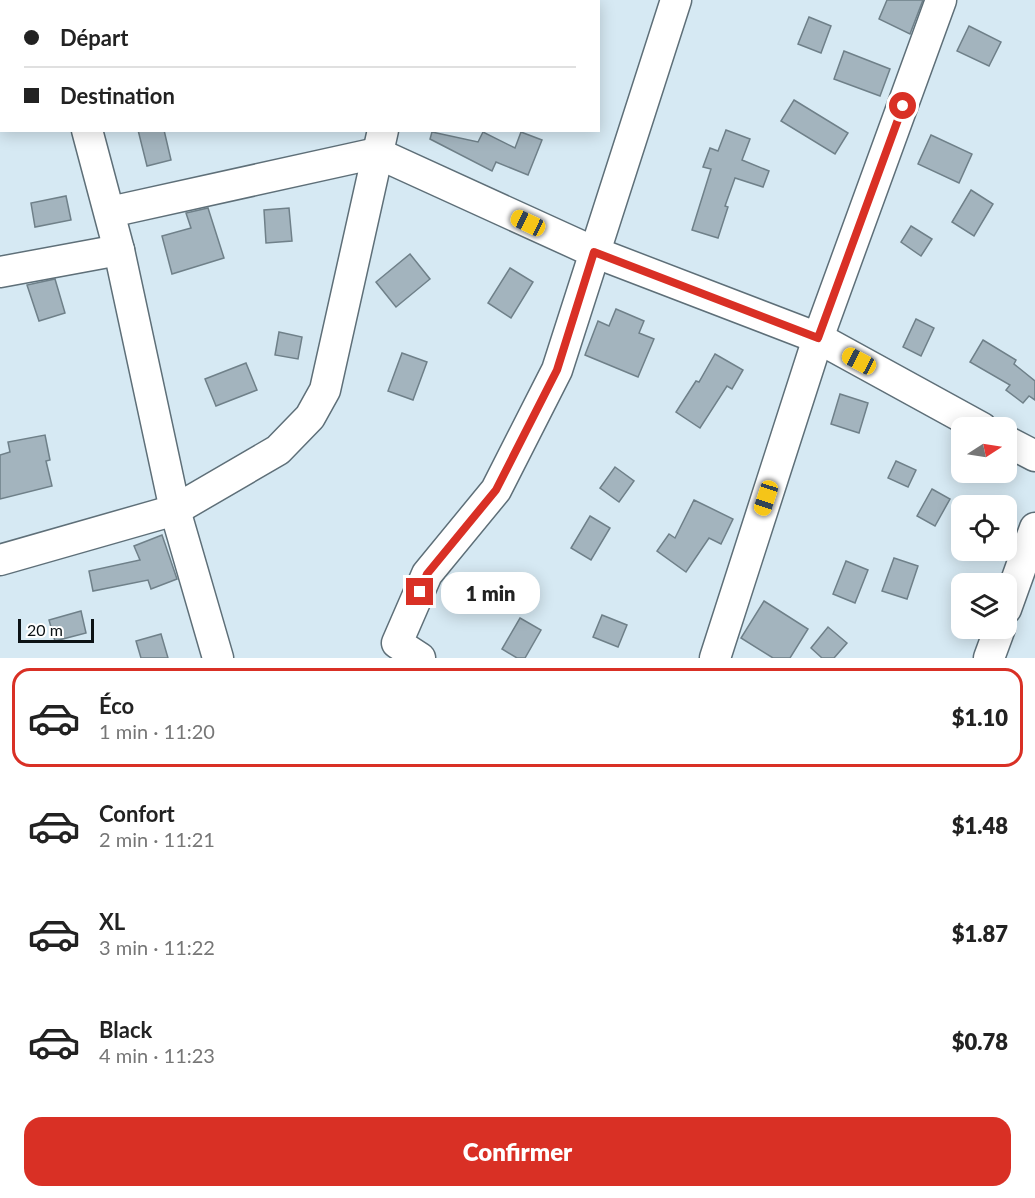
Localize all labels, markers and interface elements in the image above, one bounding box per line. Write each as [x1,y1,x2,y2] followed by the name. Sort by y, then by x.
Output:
[60,24,128,51] text: Départ
[60,82,175,109] text: Destination
[889,92,916,119] route start
[508,207,548,239] car
[839,345,879,377] car
[951,417,1017,483] north arrow
[951,417,1017,639] map controls
[752,478,780,518] car
[951,495,1017,561] button: locate
[441,571,540,613] callout: 1 min
[951,573,1017,639] button: layers
[406,578,433,605] route end
[466,581,515,605] text: 1 min
[18,616,94,644] scale bar
[27,620,63,639] text: 20 m
[27,691,81,745] icon: car
[99,692,134,719] text: Éco
[952,704,1008,731] text: $1.10
[99,719,215,743] text: 1 min · 11:20
[27,799,81,853] icon: car
[99,800,175,827] text: Confort
[952,812,1008,839] text: $1.48
[99,827,215,851] text: 2 min · 11:21
[27,907,81,961] icon: car
[99,908,125,935] text: XL
[952,920,1008,947] text: $1.87
[99,935,215,959] text: 3 min · 11:22
[27,1015,81,1069] icon: car
[99,1016,152,1043] text: Black
[952,1028,1008,1055] text: $0.78
[99,1043,215,1067] text: 4 min · 11:23
[24,1117,1011,1186] button: Confirmer

